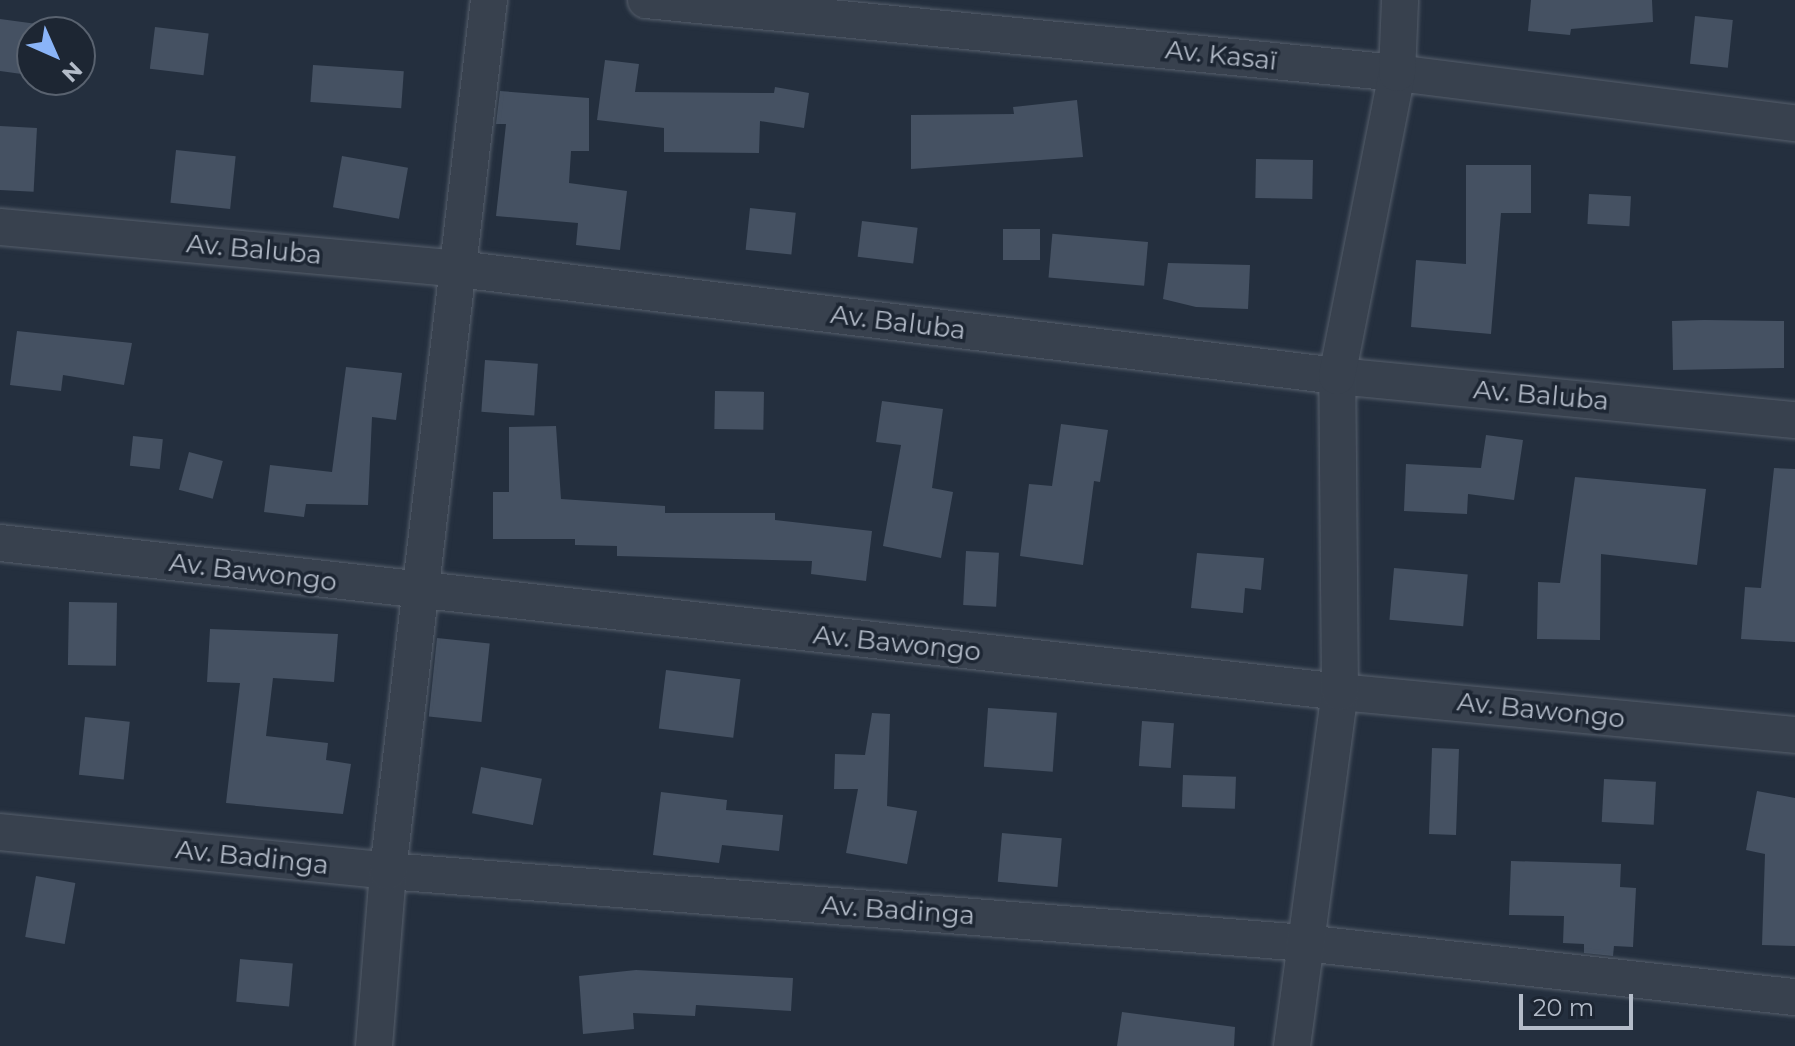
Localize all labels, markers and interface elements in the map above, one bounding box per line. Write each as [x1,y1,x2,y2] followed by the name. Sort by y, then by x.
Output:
[16,16,96,96] north arrow
[1164,35,1278,77] street label: Av. Kasaï
[56,56,88,88] text: N
[185,229,323,271] street label: Av. Baluba
[829,299,967,347] street label: Av. Baluba
[1472,375,1610,417] street label: Av. Baluba
[167,547,339,599] street label: Av. Bawongo
[812,620,982,668] street label: Av. Bawongo
[1456,687,1626,735] street label: Av. Bawongo
[174,834,330,882] street label: Av. Badinga
[820,890,976,932] street label: Av. Badinga
[1523,978,1637,1028] scale bar
[1533,993,1594,1022] text: 20 m

